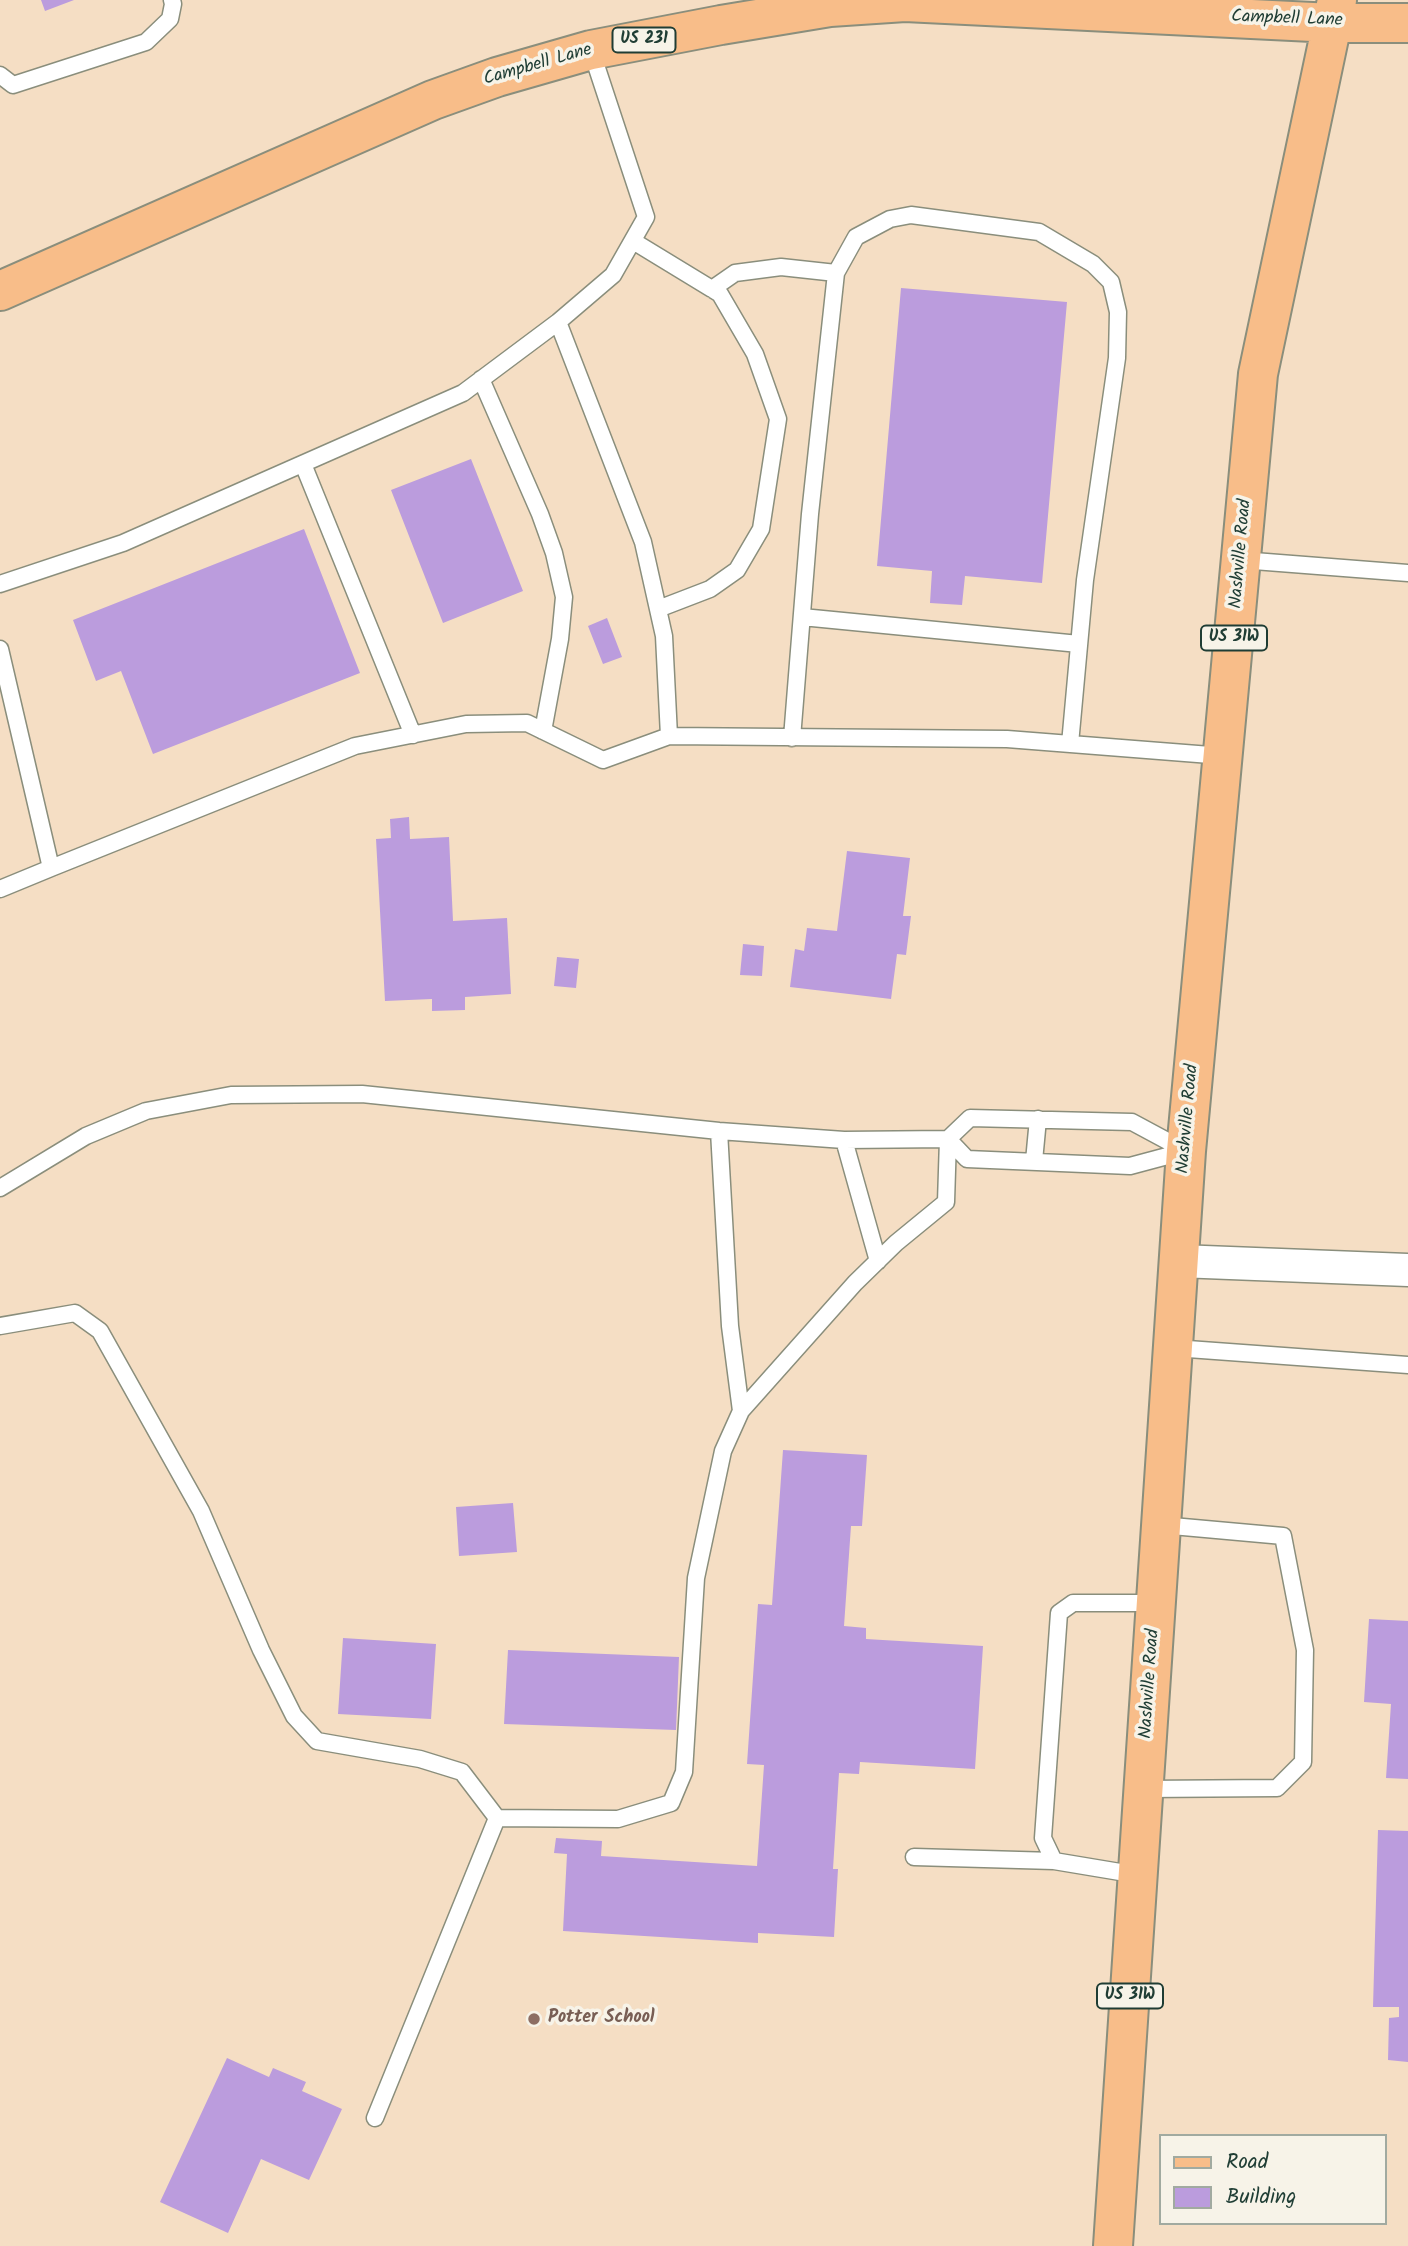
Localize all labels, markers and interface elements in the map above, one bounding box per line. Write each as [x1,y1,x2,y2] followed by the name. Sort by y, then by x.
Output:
[1231,7,1343,33] street label: Campbell Lane
[612,28,676,52] road number: US 231
[481,40,595,92] street label: Campbell Lane
[1226,498,1258,610] street label: Nashville Road
[1201,625,1267,650] road number: US 31W
[1173,1063,1205,1175] street label: Nashville Road
[1136,1628,1166,1740] street label: Nashville Road
[1097,1984,1163,2008] road number: US 31W
[548,2008,655,2030] place label: Potter School
[526,2011,542,2027] marker: Potter School
[1160,2134,1387,2225] legend
[1226,2146,1268,2179] text: Road
[1226,2181,1296,2214] text: Building

